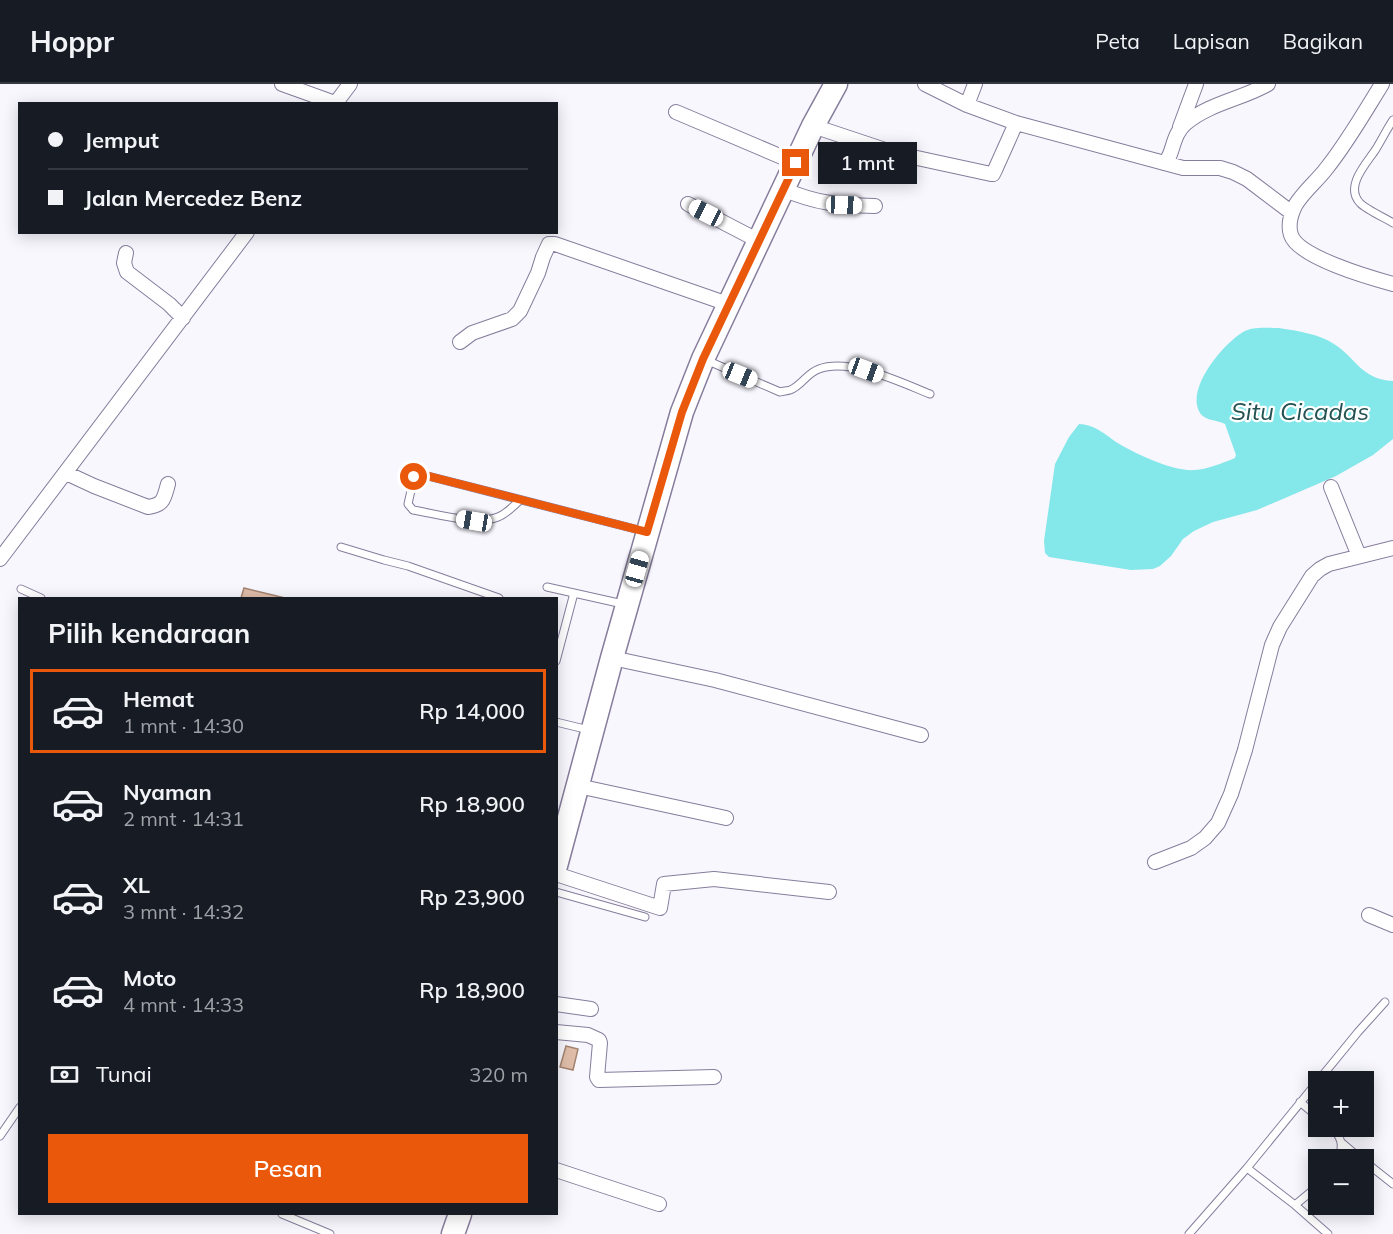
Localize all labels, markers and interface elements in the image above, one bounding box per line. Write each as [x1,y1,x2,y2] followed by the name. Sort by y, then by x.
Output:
[30,24,114,59] text: Hoppr
[1095,28,1140,54] text: Peta
[1173,28,1250,54] text: Lapisan
[1283,28,1363,54] text: Bagikan
[84,126,159,154] text: Jemput
[817,142,916,184] callout: 1 mnt
[782,149,809,176] route end
[840,150,895,175] text: 1 mnt
[84,184,302,212] text: Jalan Mercedez Benz
[826,195,862,215] car
[686,197,726,229] car
[846,355,886,385] car
[720,360,760,390] car
[1231,396,1369,426] water label: Situ Cicadas
[400,463,427,490] route start
[455,509,493,533] car
[623,549,651,589] car
[48,616,250,650] text: Pilih kendaraan
[51,684,105,738] icon: car
[123,685,194,713] text: Hemat
[419,697,525,725] text: Rp 14,000
[123,713,244,738] text: 1 mnt · 14:30
[51,777,105,831] icon: car
[123,778,212,806] text: Nyaman
[419,790,525,818] text: Rp 18,900
[123,806,244,831] text: 2 mnt · 14:31
[51,870,105,924] icon: car
[123,871,150,899] text: XL
[419,883,525,911] text: Rp 23,900
[123,899,244,924] text: 3 mnt · 14:32
[51,963,105,1017] icon: car
[123,964,176,992] text: Moto
[419,976,525,1004] text: Rp 18,900
[123,992,244,1017] text: 4 mnt · 14:33
[48,1058,81,1091] icon: cash
[96,1060,152,1088] text: Tunai
[469,1062,528,1087] text: 320 m
[1308,1071,1374,1215] map controls
[1308,1071,1374,1137] button: +
[48,1134,528,1203] button: Pesan
[1308,1149,1374,1215] button: −

